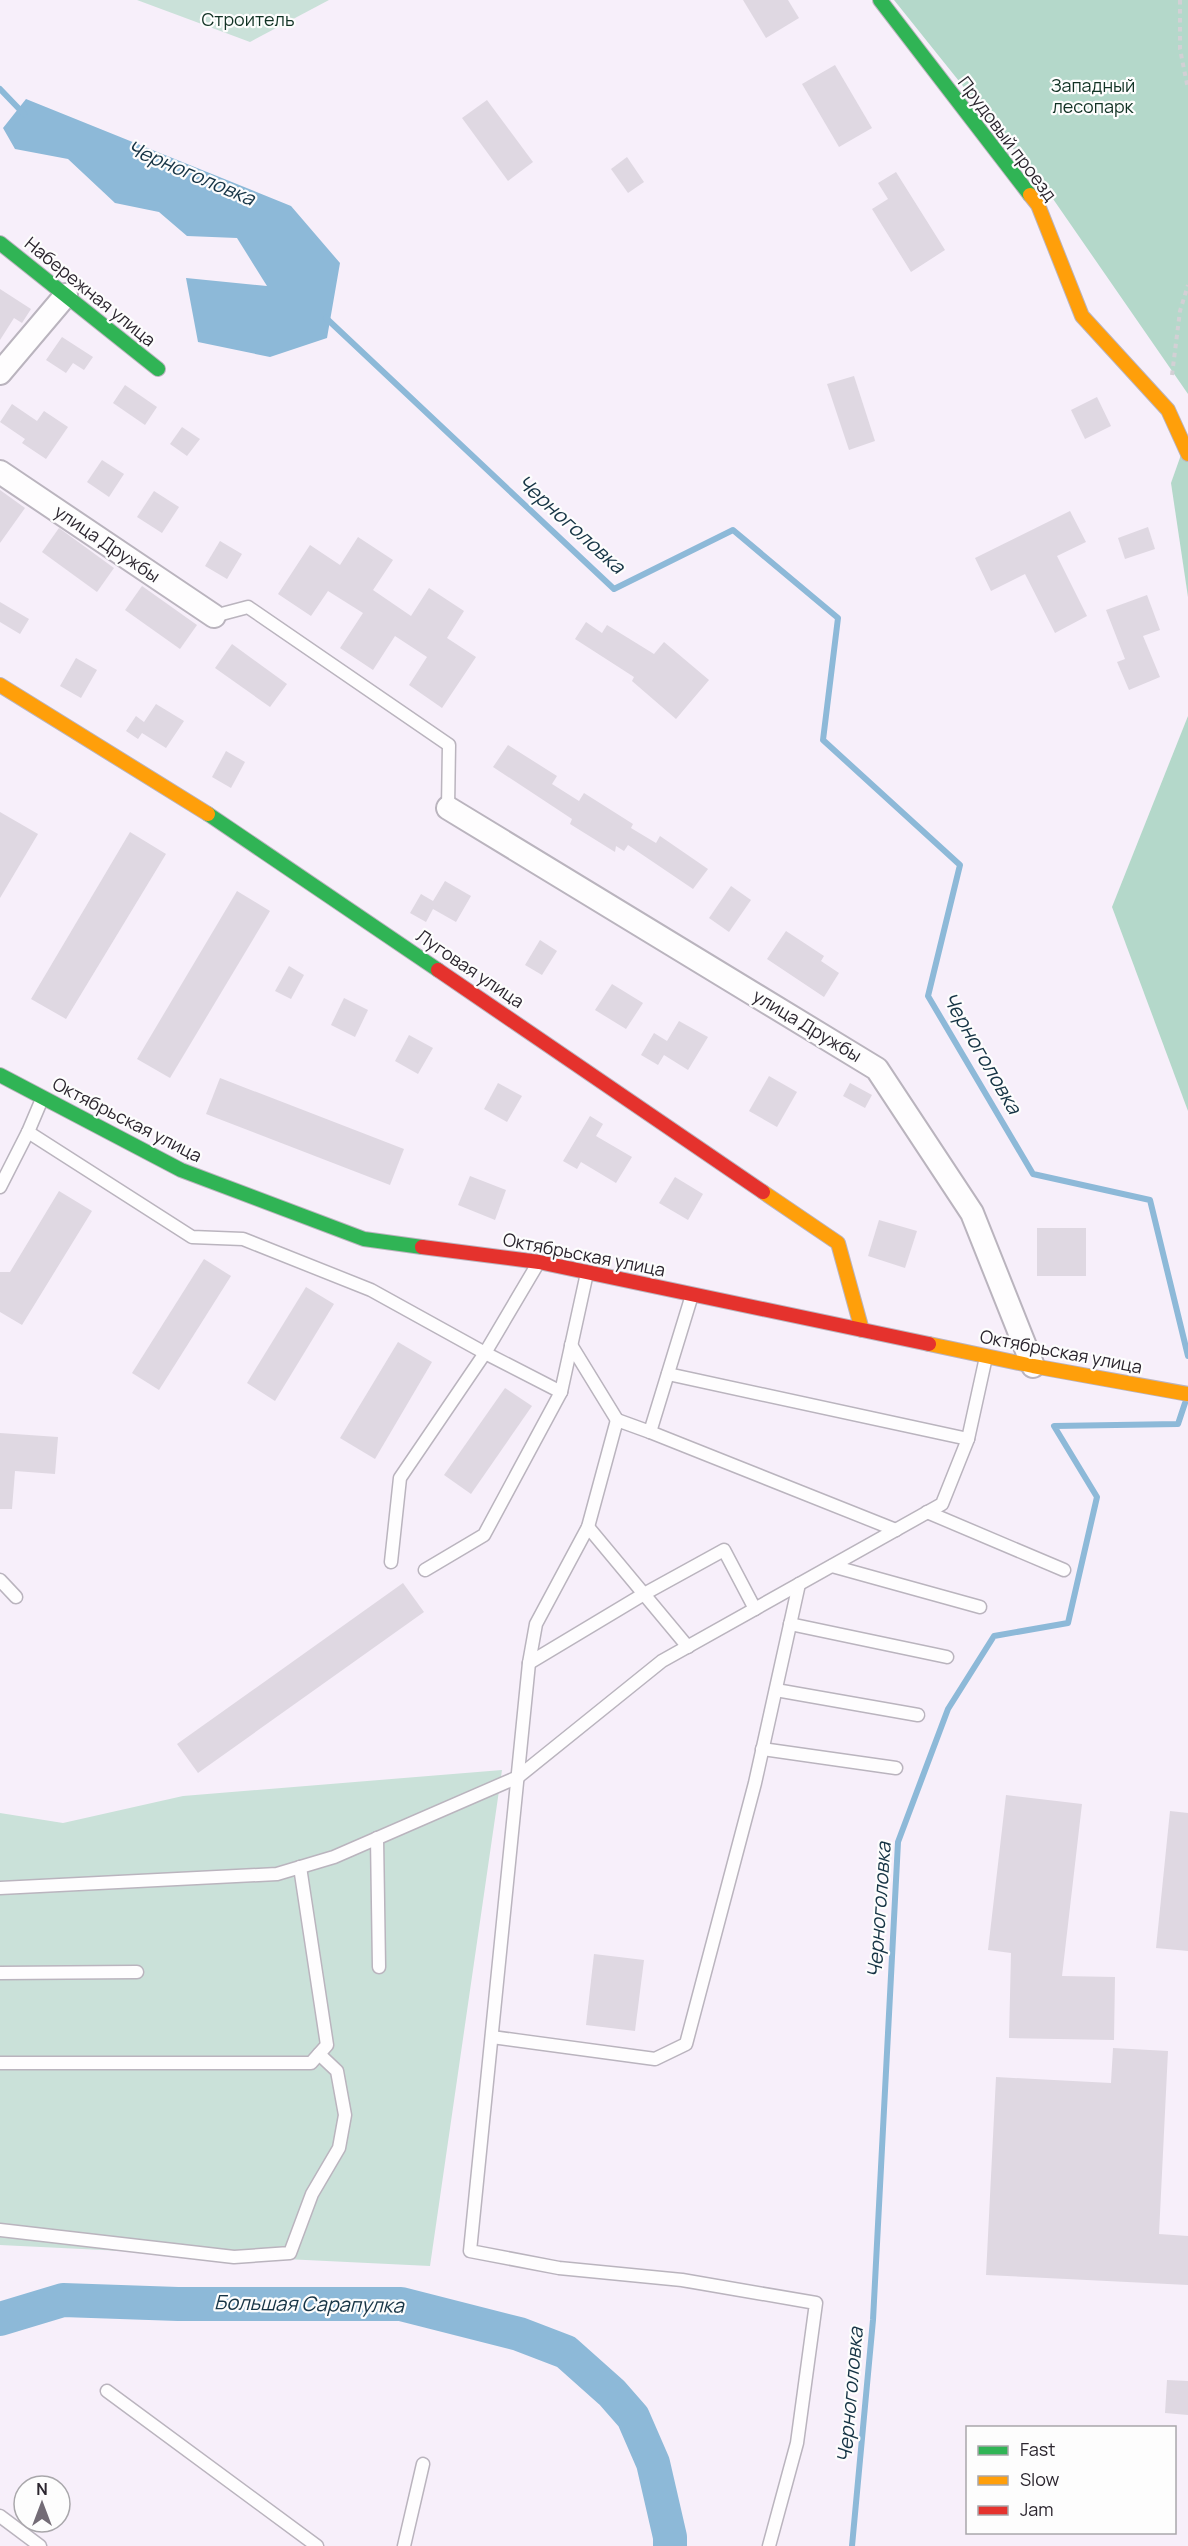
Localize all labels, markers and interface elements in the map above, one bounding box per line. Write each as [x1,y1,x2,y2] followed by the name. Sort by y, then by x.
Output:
[201,7,295,31] park label: Строитель
[953,71,1063,206] street label: Прудовый проезд
[1051,73,1135,118] park label: Западный лесопарк
[123,134,260,212] water label: Черноголовка
[20,231,161,351] street label: Набережная улица
[512,468,632,580] water label: Черноголовка
[50,499,165,587] street label: улица Дружбы
[412,923,529,1013] street label: Луговая улица
[749,983,866,1067] street label: улица Дружбы
[937,987,1029,1119] water label: Черноголовка
[49,1071,206,1167] street label: Октябрьская улица
[501,1227,667,1282] street label: Октябрьская улица
[978,1324,1144,1379] street label: Октябрьская улица
[860,1840,897,1979] water label: Черноголовка
[214,2288,405,2319] water label: Большая Сарапулка
[830,2325,869,2464] water label: Черноголовка
[966,2426,1176,2534] legend
[1020,2437,1055,2461] text: Fast
[1020,2467,1060,2491] text: Slow
[12,2474,72,2534] north arrow
[36,2478,48,2500] text: N
[1020,2497,1054,2521] text: Jam

